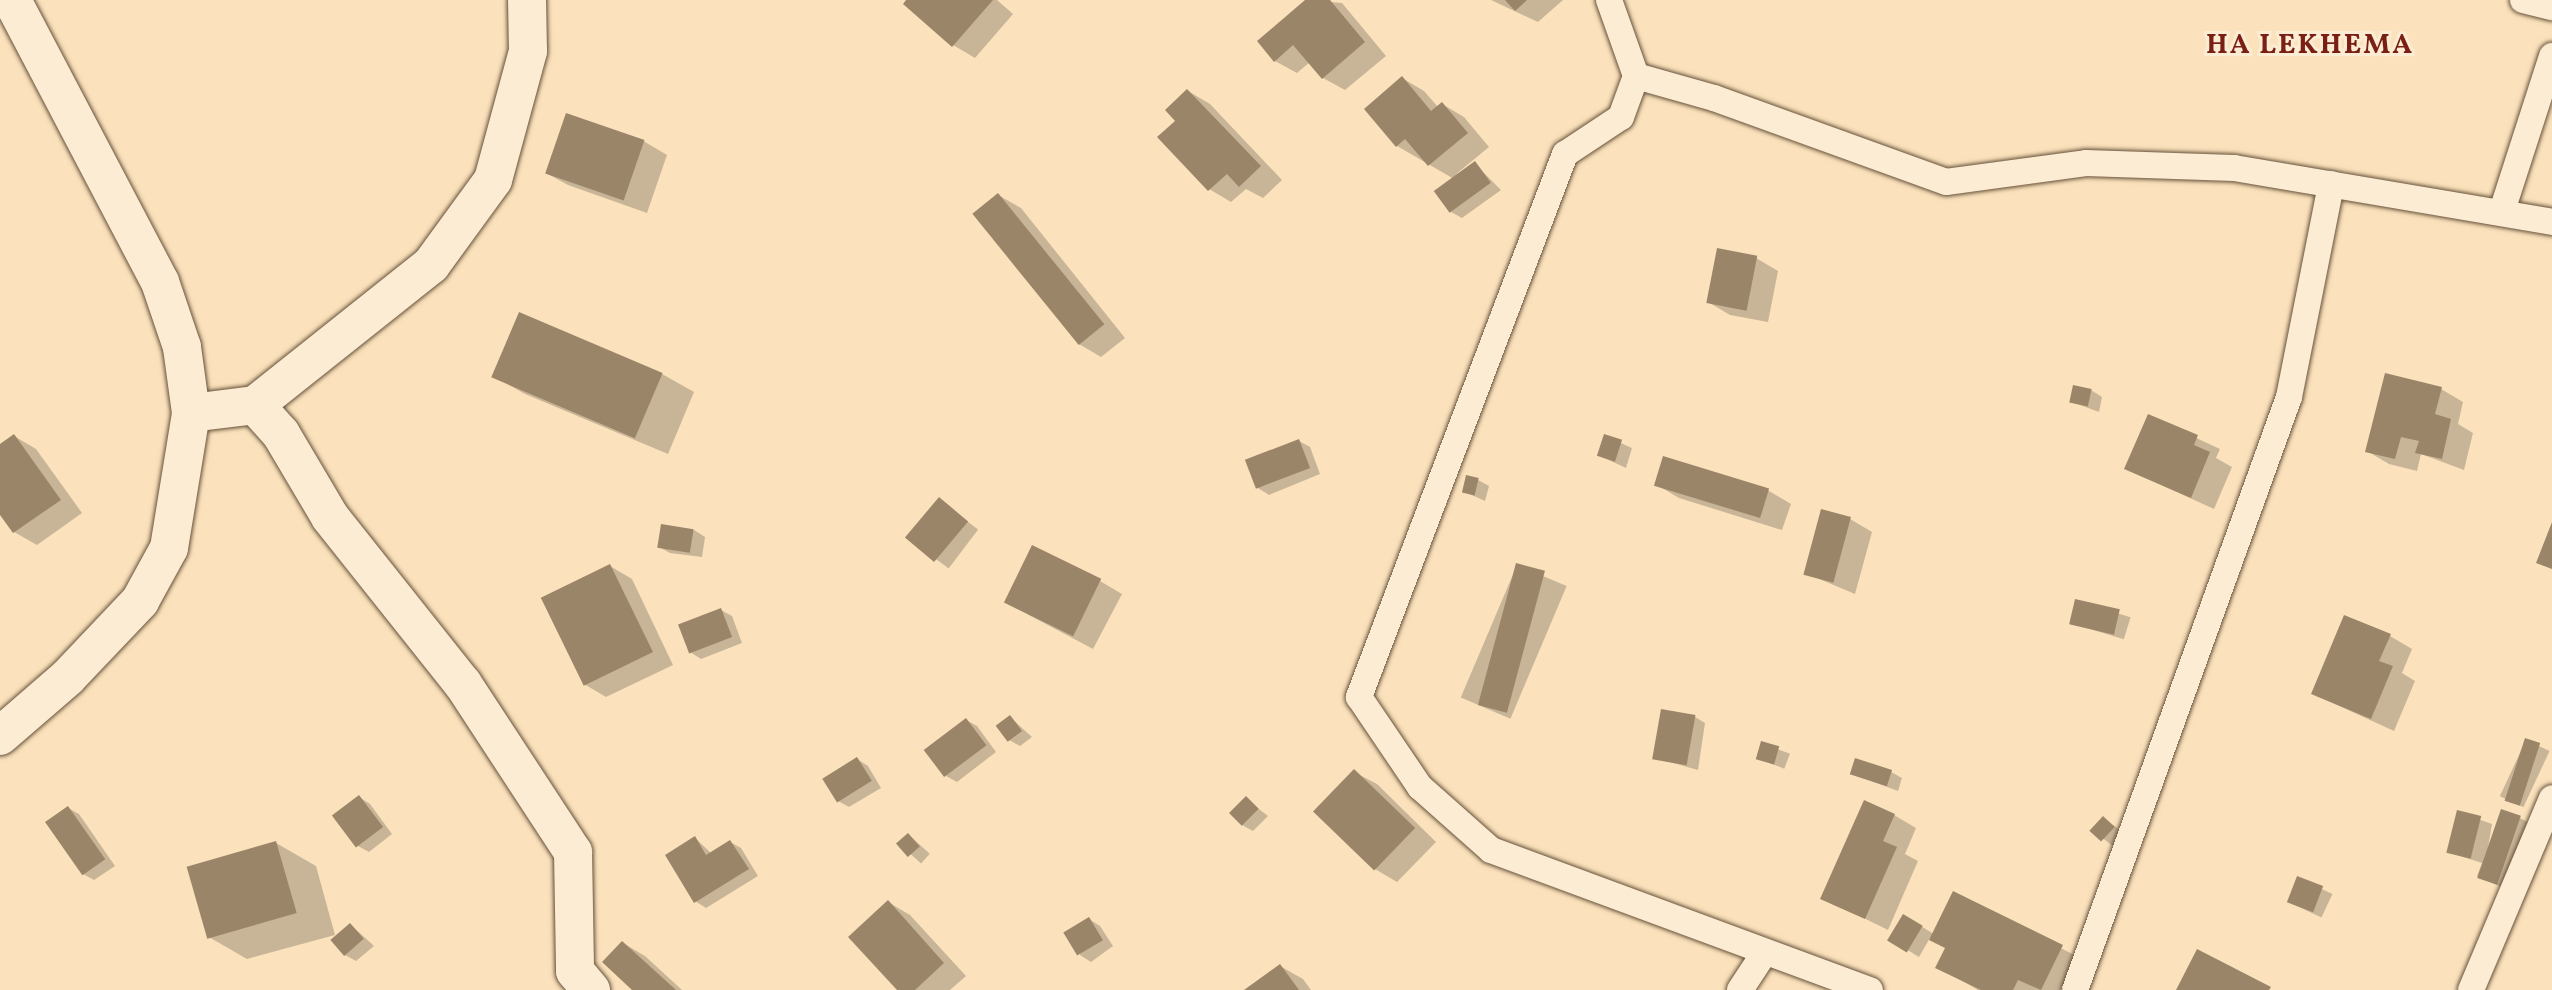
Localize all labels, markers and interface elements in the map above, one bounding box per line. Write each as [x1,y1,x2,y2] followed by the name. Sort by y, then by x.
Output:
[2207,29,2413,63] district label: HA LEKHEMA

